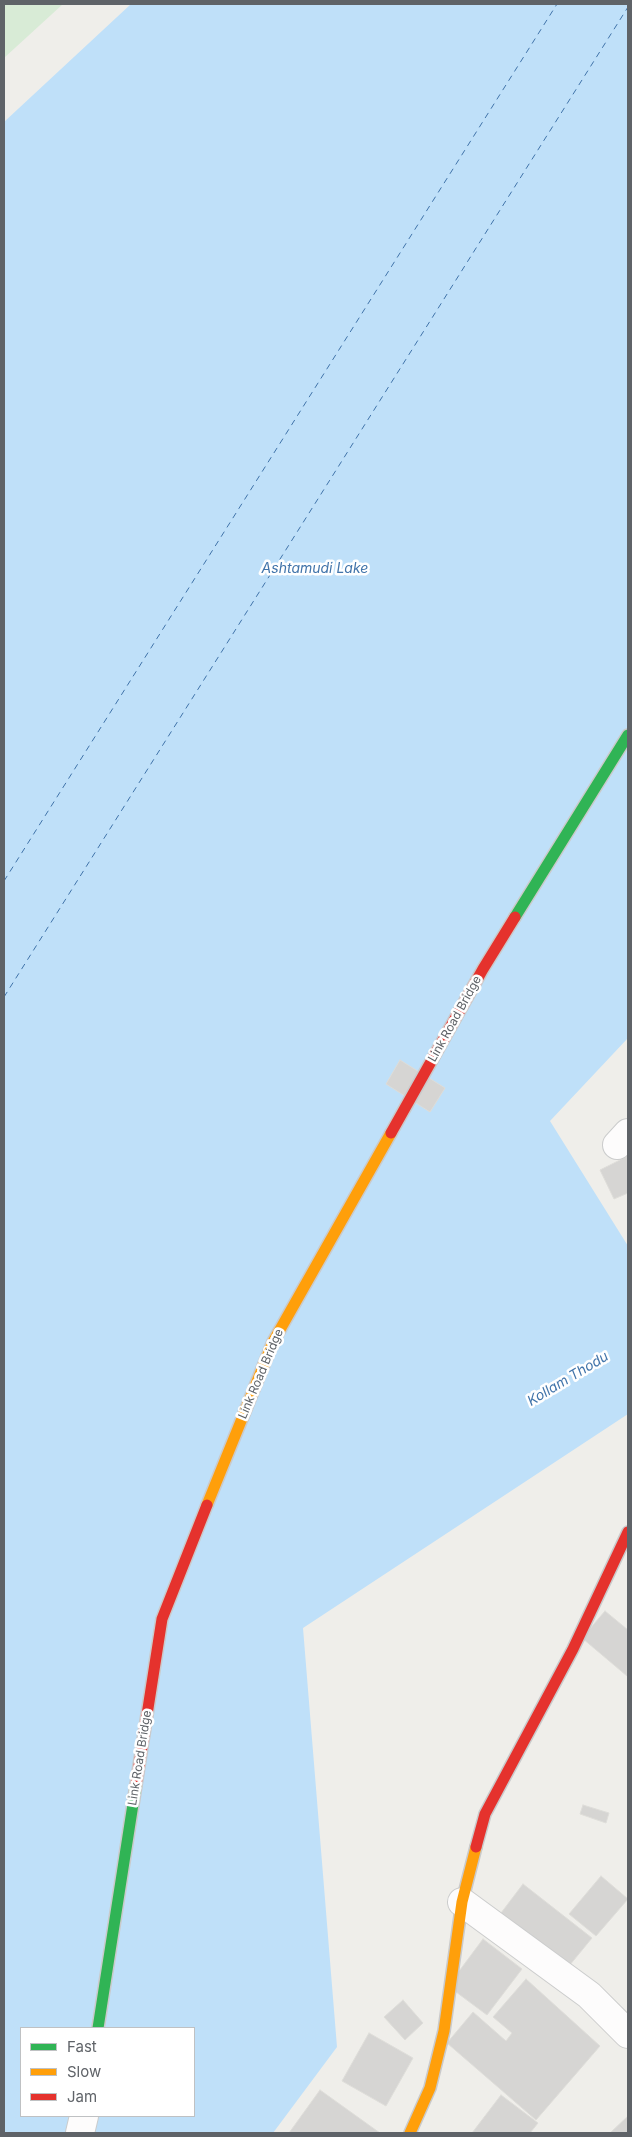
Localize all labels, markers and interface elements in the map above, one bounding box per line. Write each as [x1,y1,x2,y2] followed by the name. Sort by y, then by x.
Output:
[262,561,368,577] water label: Ashtamudi Lake
[425,973,485,1065] street label: Link Road Bridge
[236,1327,286,1421] street label: Link Road Bridge
[524,1348,612,1410] water label: Kollam Thodu
[125,1709,155,1807] street label: Link Road Bridge
[20,2027,195,2117] legend
[67,2037,97,2056] text: Fast
[67,2062,101,2081] text: Slow
[67,2087,97,2106] text: Jam

